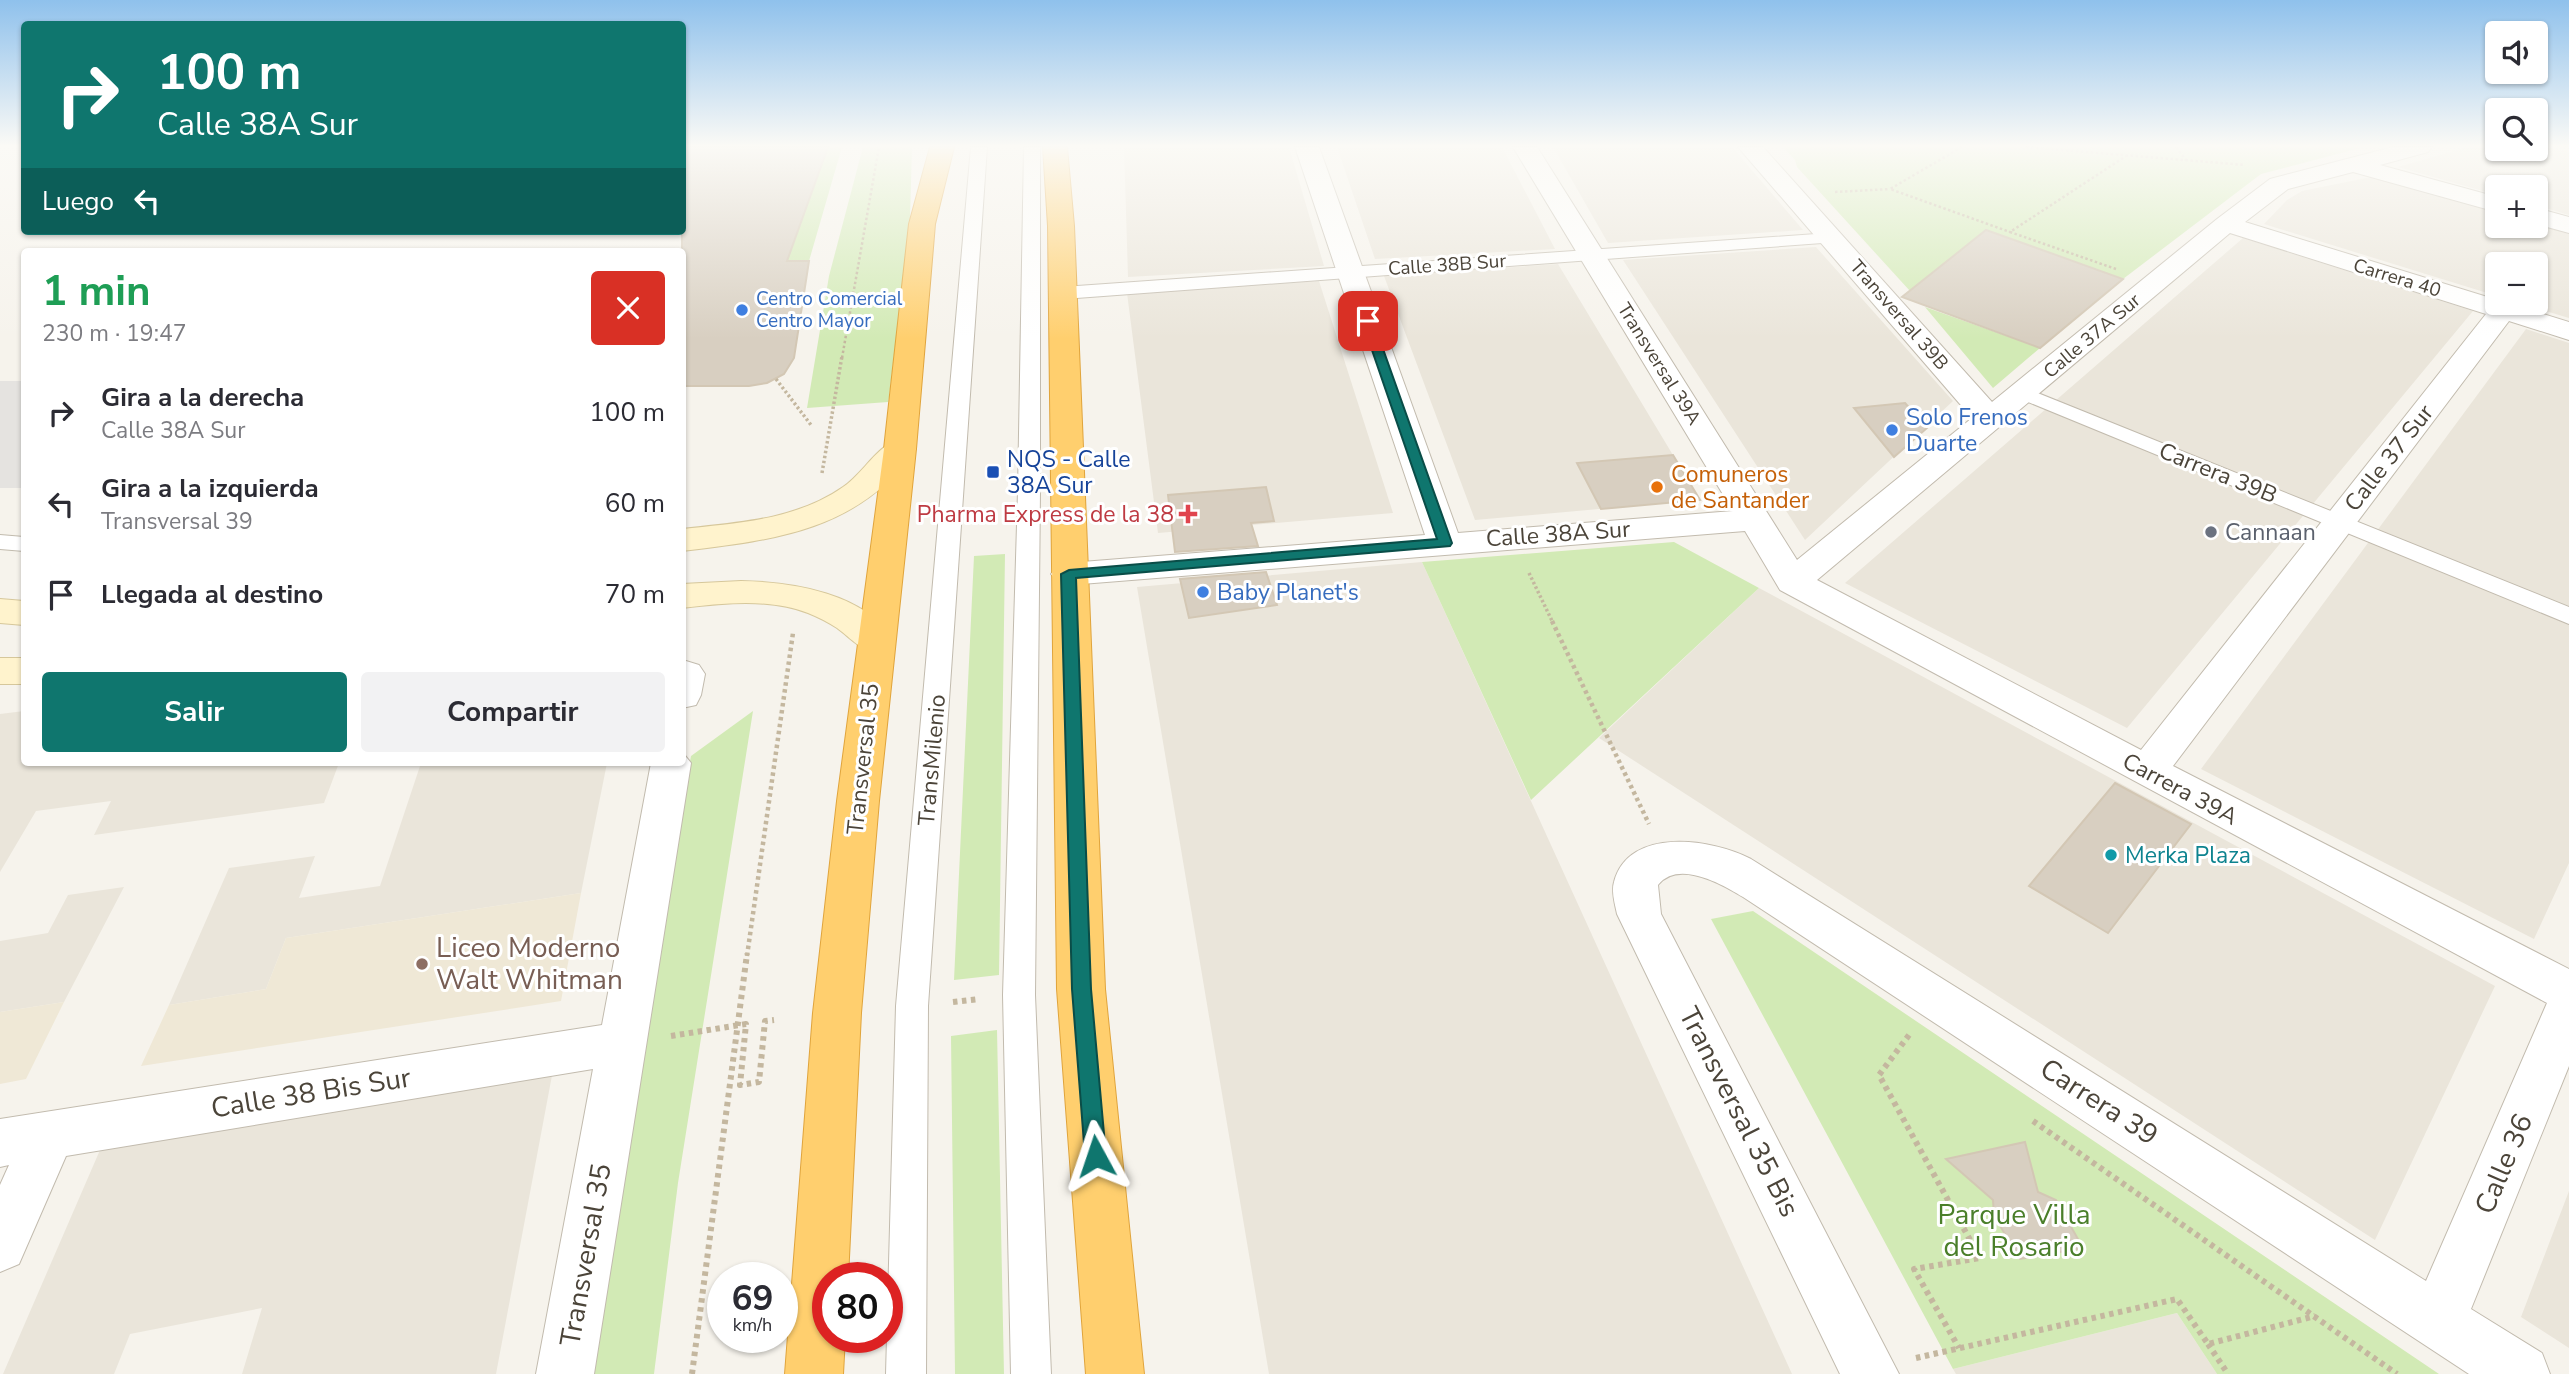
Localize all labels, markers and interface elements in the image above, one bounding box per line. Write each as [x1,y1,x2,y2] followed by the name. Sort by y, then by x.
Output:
[2485,21,2548,315] map controls
[2485,21,2548,84] button: sound
[157,39,301,106] text: 100 m
[42,49,133,140] icon: right
[2485,98,2548,161] button: search
[157,103,358,146] text: Calle 38A Sur
[2485,175,2548,238] button: +
[128,182,166,220] icon: left
[42,184,114,219] text: Luego
[1387,248,1507,282] street label: Calle 38B Sur
[2350,252,2444,304] street label: Carrera 40
[2485,252,2548,315] button: −
[1844,254,1954,376] street label: Transversal 39B
[42,263,151,320] text: 1 min
[591,271,665,345] button: close
[756,286,903,334] place label: Centro Comercial Centro Mayor
[2038,288,2146,384] street label: Calle 37A Sur
[1338,291,1398,351] pin
[1611,298,1707,430] street label: Transversal 39A
[734,302,750,318] marker: Centro Comercial Centro Mayor
[1349,302,1387,340] icon: arrive
[42,318,187,349] text: 230 m · 19:47
[101,380,304,415] text: Gira a la derecha
[42,394,80,432] icon: right
[589,395,665,430] text: 100 m
[2337,398,2441,518] street label: Calle 37 Sur
[1906,402,2028,459] place label: Solo Frenos Duarte
[101,415,246,446] text: Calle 38A Sur
[1884,422,1900,438] marker: Solo Frenos Duarte
[2154,435,2282,511] street label: Carrera 39B
[1007,444,1130,501] place label: NQS - Calle 38A Sur
[1671,459,1810,516] place label: Comuneros de Santander
[985,464,1001,480] marker: NQS - Calle 38A Sur
[101,471,319,506] text: Gira a la izquierda
[1649,479,1665,495] marker: Comuneros de Santander
[42,485,80,523] icon: left
[605,486,665,521] text: 60 m
[917,499,1174,530] place label: Pharma Express de la 38
[101,506,253,537] text: Transversal 39
[1180,506,1196,522] marker: Pharma Express de la 38
[1485,513,1632,555] street label: Calle 38A Sur
[2225,517,2316,548] place label: Cannaan
[2203,524,2219,540] marker: Cannaan
[42,576,80,614] icon: arrive
[101,577,323,612] text: Llegada al destino
[605,577,665,612] text: 70 m
[1217,577,1359,608] place label: Baby Planet's
[1195,584,1211,600] marker: Baby Planet's
[42,672,347,752] button: Salir
[361,672,665,752] button: Compartir
[840,682,886,836] street label: Transversal 35
[911,693,953,827] street label: TransMilenio
[2117,746,2243,832] street label: Carrera 39A
[2125,840,2251,871] place label: Merka Plaza
[2103,847,2119,863] marker: Merka Plaza
[436,929,623,999] place label: Liceo Moderno Walt Whitman
[414,956,430,972] marker: Liceo Moderno Walt Whitman
[1670,1000,1808,1224] street label: Transversal 35 Bis
[2033,1050,2165,1154] street label: Carrera 39
[208,1058,414,1128] street label: Calle 38 Bis Sur
[2466,1108,2542,1220] street label: Calle 36
[1059,1119,1133,1193] position arrow
[551,1161,621,1349] street label: Transversal 35
[1937,1196,2091,1266] park label: Parque Villa del Rosario
[812,1262,903,1353] speed limit sign: 80
[731,1275,774,1322] text: 69
[733,1313,772,1337] text: km/h

